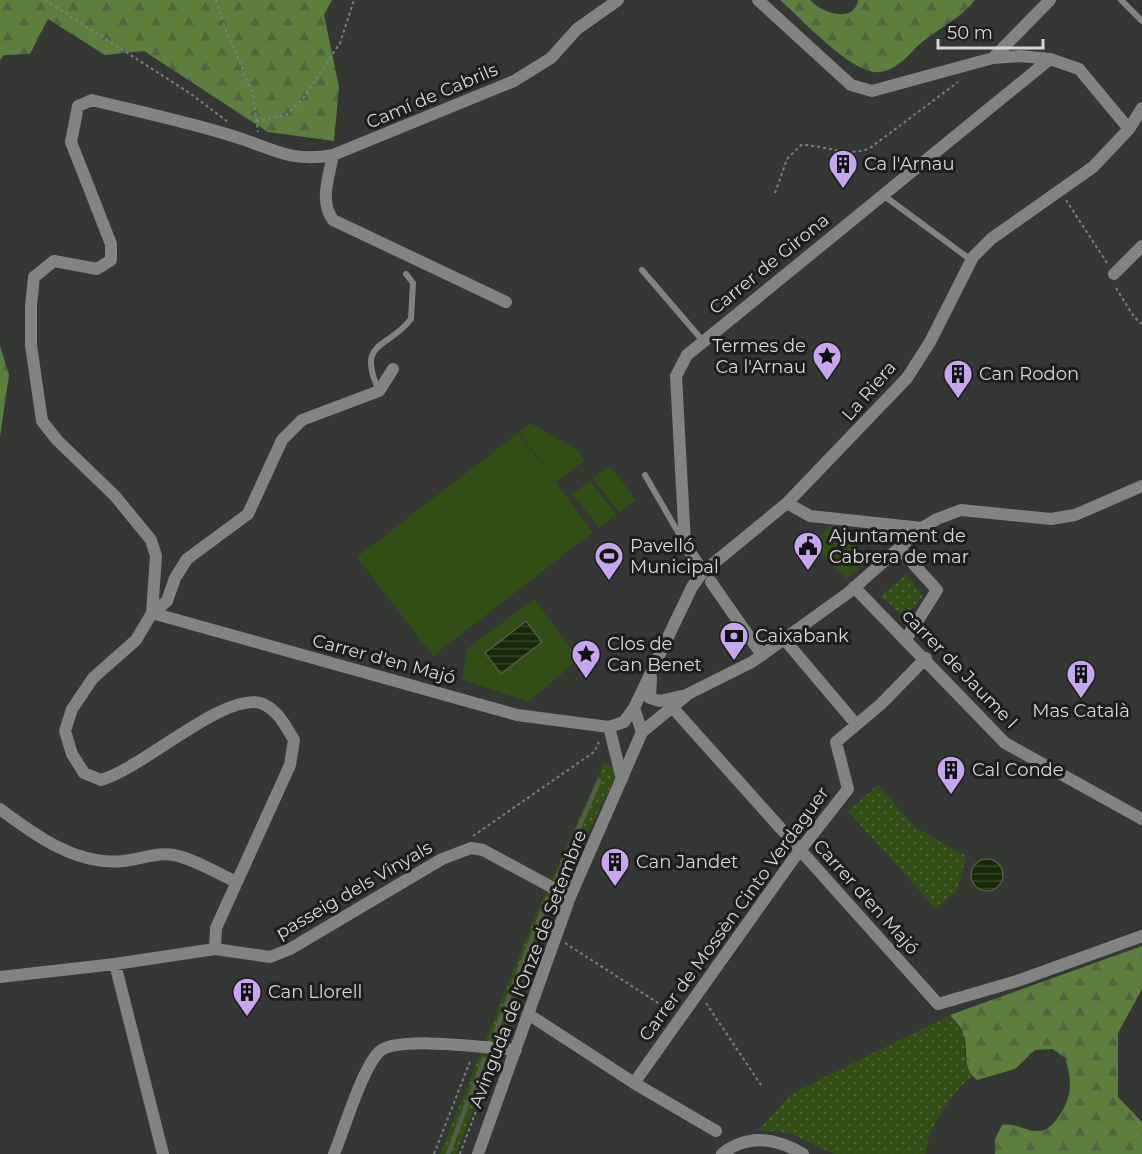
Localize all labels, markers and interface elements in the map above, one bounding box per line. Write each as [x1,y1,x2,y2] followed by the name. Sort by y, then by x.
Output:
[938,12,1043,50] scale bar
[947,22,993,44] text: 50 m
[363,58,501,134] street label: Camí de Cabrils
[827,148,859,190] building icon: Ca l'Arnau
[864,153,955,175] place label: Ca l'Arnau
[705,209,833,319] street label: Carrer de Girona
[712,335,806,378] place label: Termes de Ca l'Arnau
[811,340,843,382] place icon: Termes de Ca l'Arnau
[837,357,901,425] street label: La Riera
[942,358,974,400] building icon: Can Rodon
[979,363,1079,385] place label: Can Rodon
[829,525,969,568] place label: Ajuntament de Cabrera de mar
[792,530,824,572] public building icon: Ajuntament de Cabrera de mar
[630,535,719,578] place label: Pavelló Municipal
[593,540,625,582] sports icon: Pavelló Municipal
[897,605,1023,733] street label: carrer de Jaume I
[718,620,750,662] bank icon: Caixabank
[755,625,849,647] place label: Caixabank
[310,629,458,689] street label: Carrer d'en Majó
[607,633,702,676] place label: Clos de Can Benet
[570,638,602,680] place icon: Clos de Can Benet
[1065,658,1097,700] building icon: Mas Català
[1032,700,1130,722] place label: Mas Català
[935,754,967,796] building icon: Cal Conde
[972,759,1064,781] place label: Cal Conde
[634,782,834,1046] street label: Carrer de Mossèn Cinto Verdaguer
[465,827,591,1111] street label: Avinguda de l'Onze de Setembre
[808,835,924,959] street label: Carrer d'en Majó
[272,836,436,944] street label: passeig dels Vinyals
[599,846,631,888] building icon: Can Jandet
[636,851,738,873] place label: Can Jandet
[231,976,263,1018] building icon: Can Llorell
[268,981,362,1003] place label: Can Llorell

